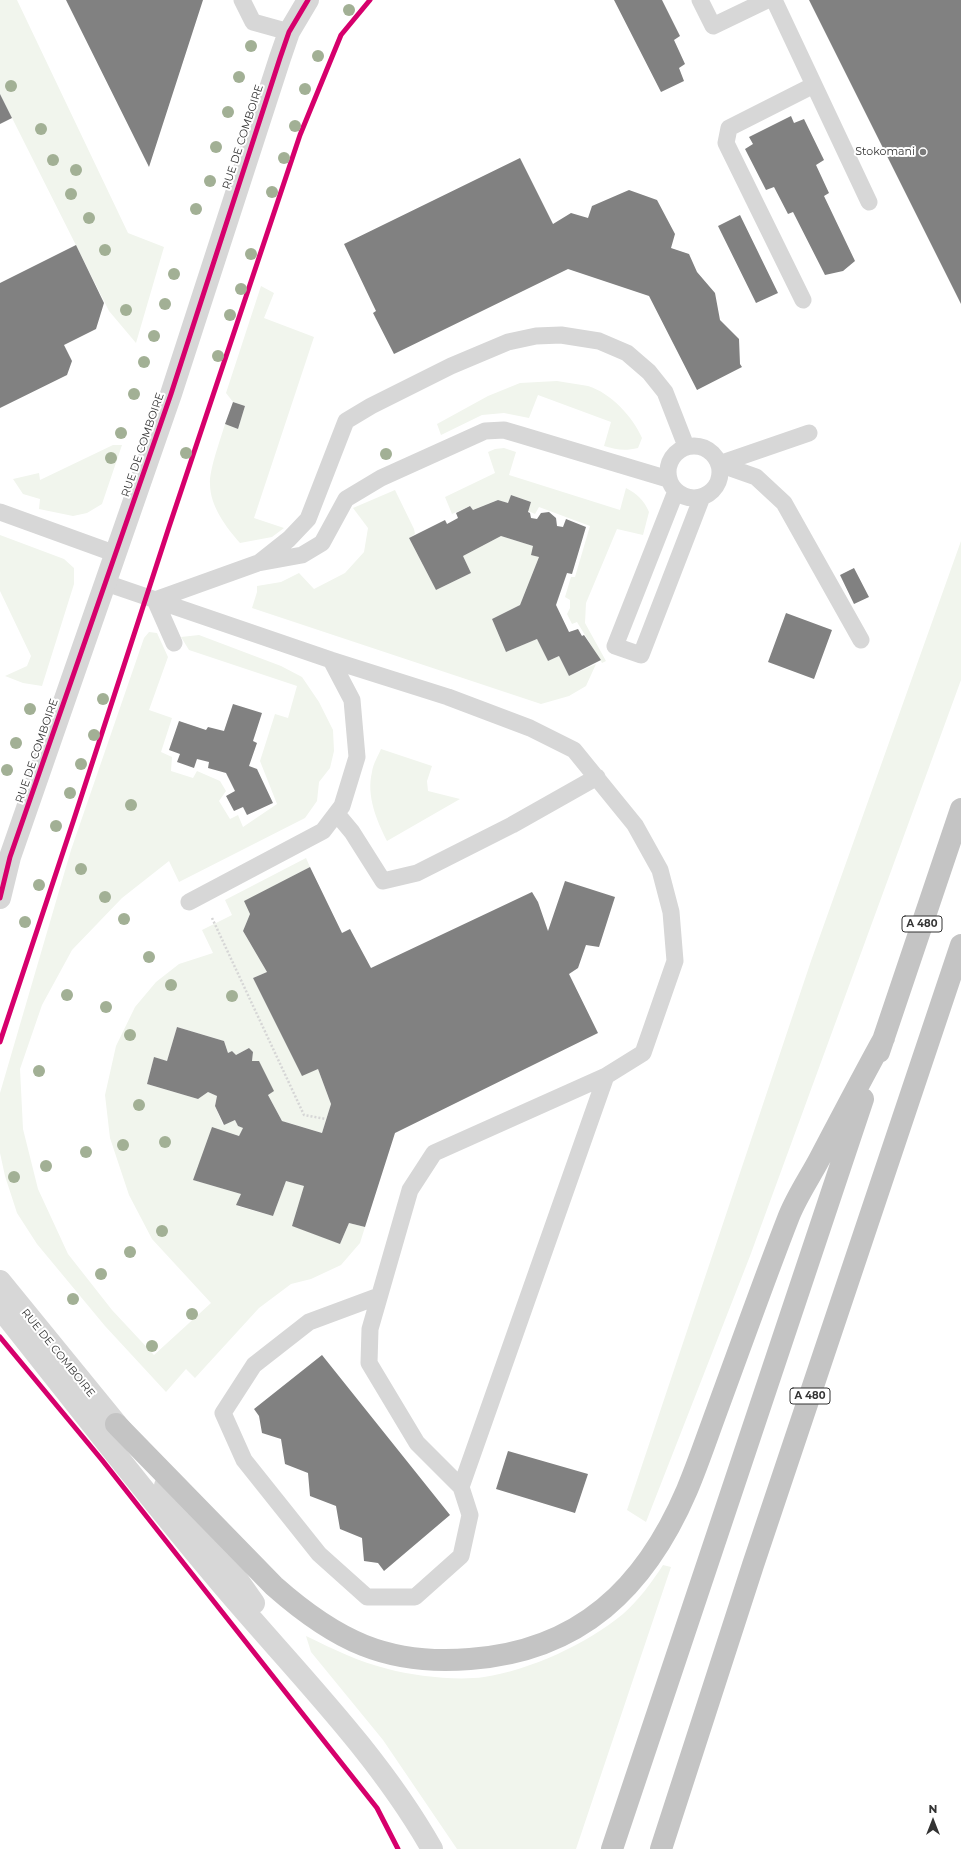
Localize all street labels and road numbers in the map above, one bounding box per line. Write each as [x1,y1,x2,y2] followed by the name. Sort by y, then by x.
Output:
[220,83,266,191] street label: RUE DE COMBOIRE
[119,391,167,499] street label: RUE DE COMBOIRE
[13,697,61,805] street label: RUE DE COMBOIRE
[902,916,942,932] road number: A 480
[18,1306,98,1400] street label: RUE DE COMBOIRE
[790,1388,830,1404] road number: A 480

